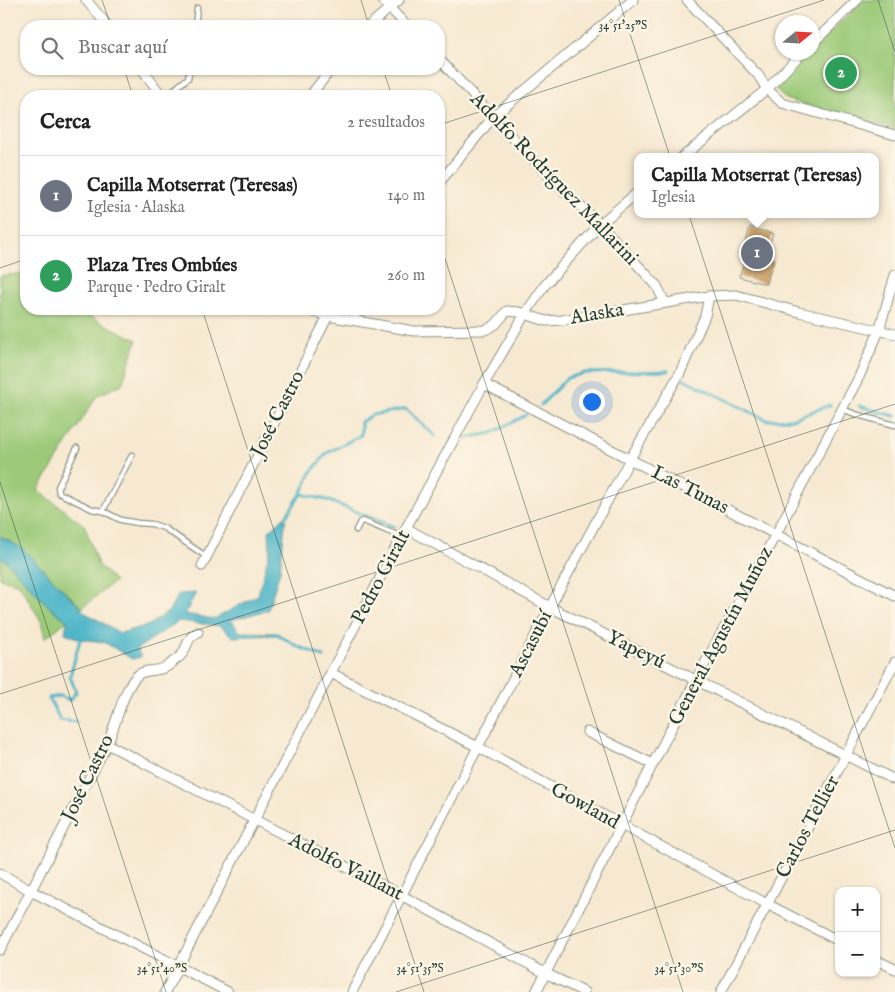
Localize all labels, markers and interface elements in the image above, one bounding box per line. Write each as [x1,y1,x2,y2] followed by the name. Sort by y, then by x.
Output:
[775,15,820,60] north arrow
[599,18,647,33] text: 34°51'25"S
[20,20,445,75] search box
[38,34,66,62] icon: search
[78,36,167,60] text: Buscar aquí
[825,54,857,92] pin: 2
[464,86,643,271] street label: Adolfo Rodríguez Mallarini
[40,109,90,136] text: Cerca
[347,113,425,133] text: 2 resultados
[634,153,879,218] popup
[651,164,862,188] text: Capilla Motserrat (Teresas)
[87,174,298,198] text: Capilla Motserrat (Teresas)
[53,186,59,206] text: 1
[387,186,425,206] text: 140 m
[651,188,695,208] text: Iglesia
[87,198,185,218] text: Iglesia · Alaska
[741,234,773,272] pin: 1
[87,254,237,278] text: Plaza Tres Ombúes
[52,266,60,286] text: 2
[387,266,425,286] text: 260 m
[87,278,226,298] text: Parque · Pedro Giralt
[567,297,626,331] street label: Alaska
[245,366,311,463] street label: José Castro
[579,389,605,415] your location
[647,460,733,520] street label: Las Tunas
[346,525,416,628] street label: Pedro Giralt
[663,542,779,730] street label: General Agustín Muñoz
[503,605,559,682] street label: Ascasubí
[603,625,669,675] street label: Yapeyú
[55,730,120,827] street label: José Castro
[771,771,846,883] street label: Carlos Tellier
[546,777,624,835] street label: Gowland
[284,827,408,907] street label: Adolfo Vaillant
[835,887,880,977] map controls
[835,887,880,932] button: +
[835,932,880,977] button: −
[137,961,187,976] text: 34°51'40"S
[396,961,444,976] text: 34°51'35"S
[655,961,703,976] text: 34°51'30"S

